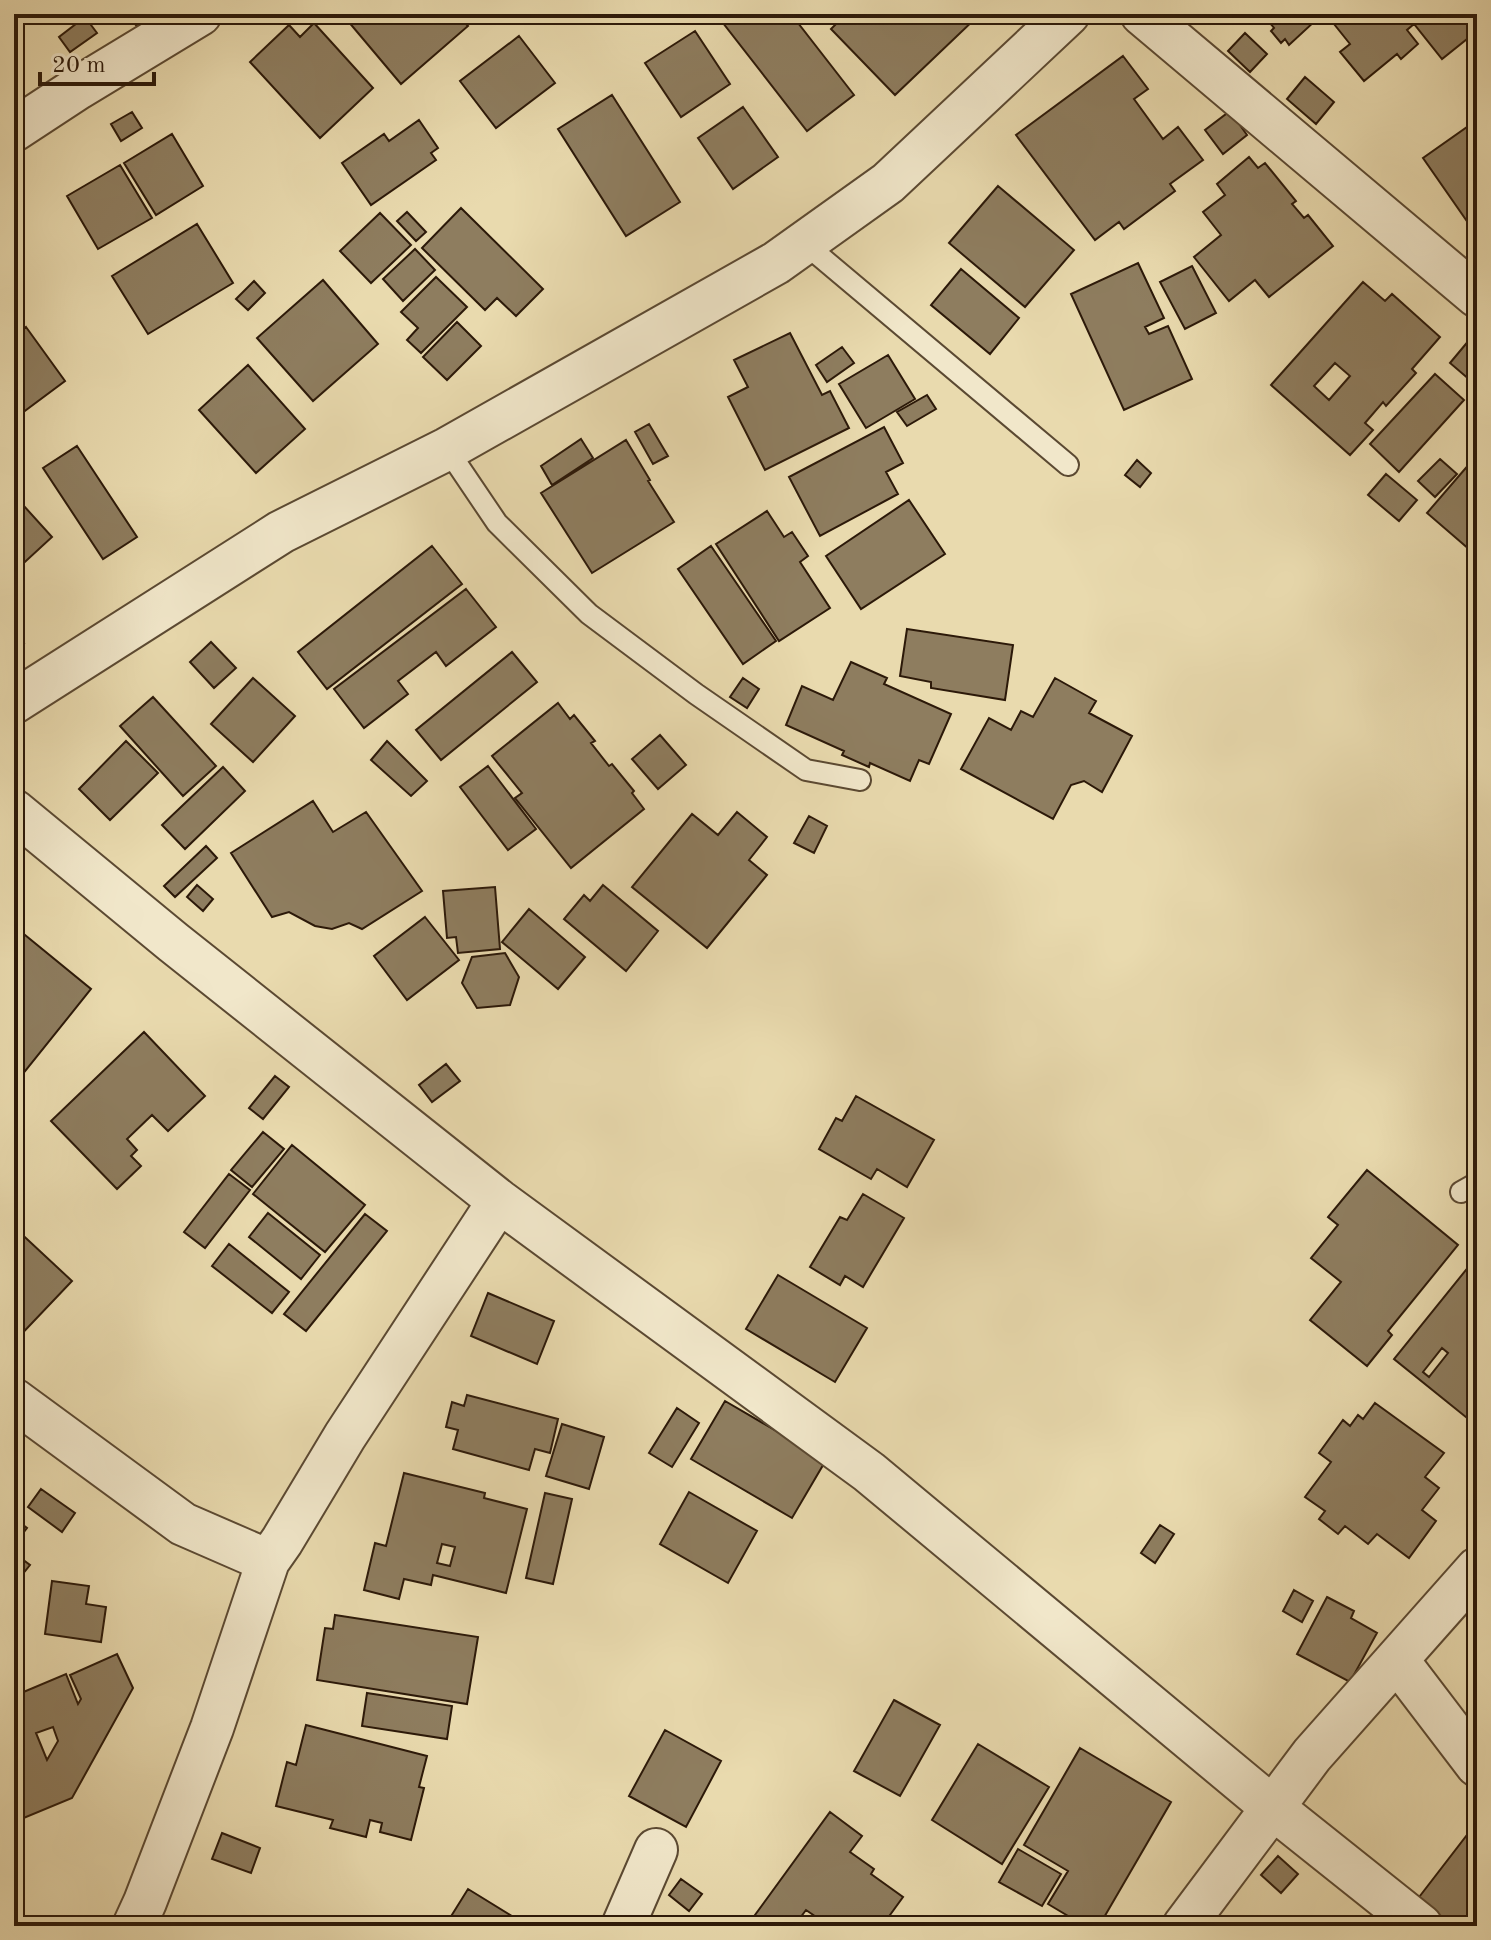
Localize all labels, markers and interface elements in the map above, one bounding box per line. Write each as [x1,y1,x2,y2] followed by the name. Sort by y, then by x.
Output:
[40,36,154,86] scale bar
[52,54,106,78] text: 20 m

